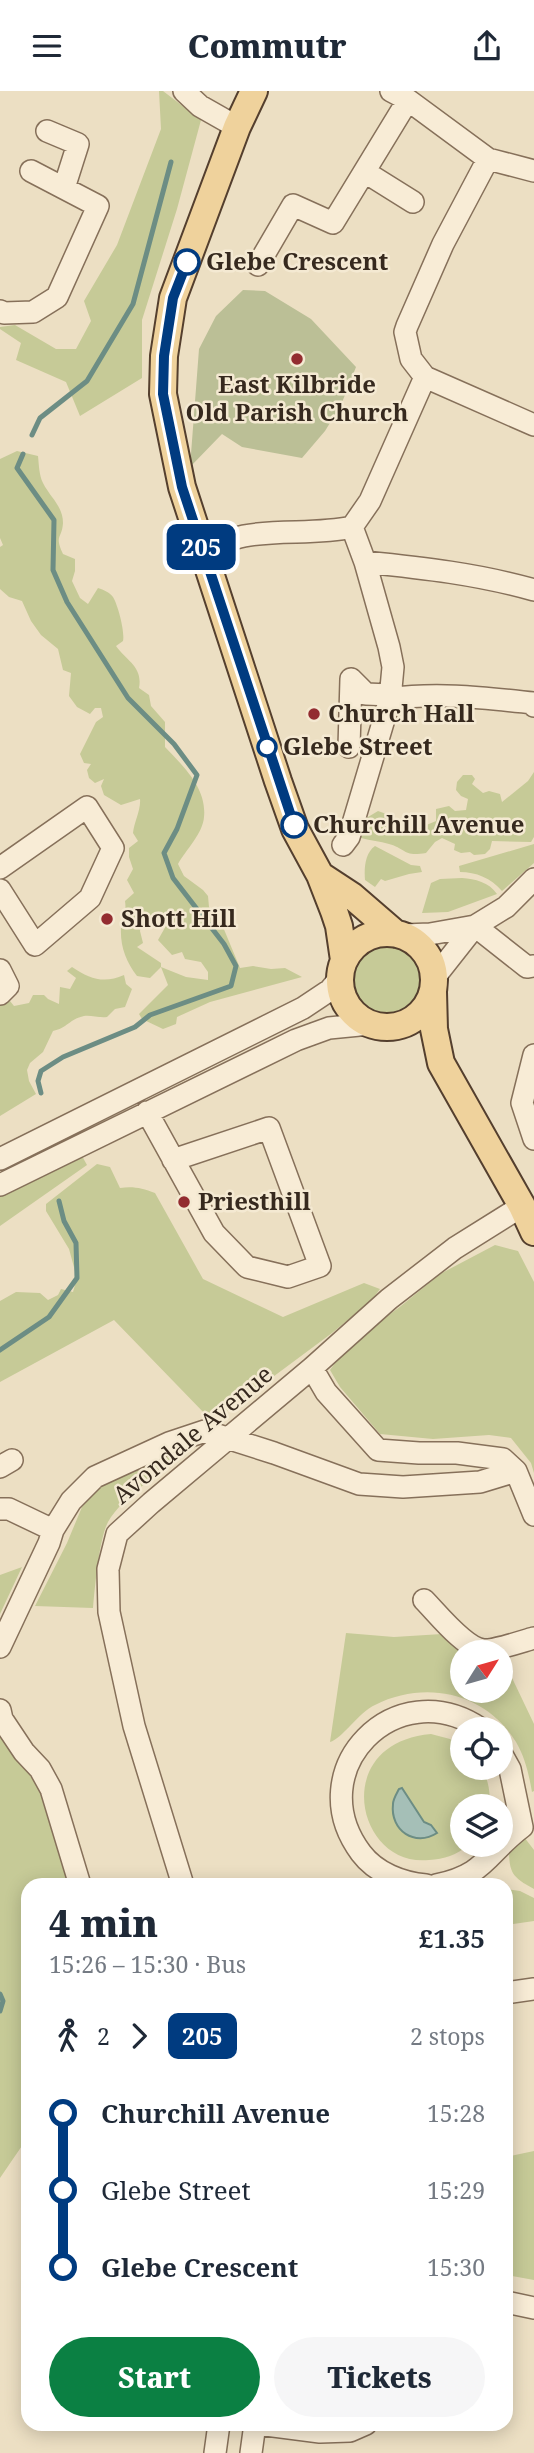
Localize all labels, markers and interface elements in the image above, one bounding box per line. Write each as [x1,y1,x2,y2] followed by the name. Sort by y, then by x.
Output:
[187,24,347,67] text: Commutr
[28,27,66,65] icon: menu
[468,27,506,65] icon: share
[206,244,388,277] place label: Glebe Crescent
[174,249,200,275] marker: Glebe Crescent
[289,351,305,367] marker: East Kilbride Old Parish Church
[186,367,408,428] place label: East Kilbride Old Parish Church
[161,524,241,570] line badge: 205
[181,530,221,563] text: 205
[328,696,475,729] place label: Church Hall
[306,706,322,722] marker: Church Hall
[283,729,433,762] place label: Glebe Street
[257,737,277,757] marker: Glebe Street
[313,807,525,840] place label: Churchill Avenue
[281,812,307,838] marker: Churchill Avenue
[121,901,237,934] place label: Shott Hill
[99,911,115,927] marker: Shott Hill
[198,1184,311,1217] place label: Priesthill
[176,1194,192,1210] marker: Priesthill
[105,1357,279,1511] street label: Avondale Avenue
[450,1640,513,1703] north arrow
[450,1640,513,1857] map controls
[450,1717,513,1780] button: locate
[450,1794,513,1857] button: layers
[49,1896,158,1948] text: 4 min
[419,1920,485,1956] text: £1.35
[49,1948,246,1980] text: 15:26 – 15:30 · Bus
[49,2017,87,2055] icon: walk
[120,2017,158,2055] icon: forward
[182,2019,223,2052] text: 205
[97,2020,110,2052] text: 2
[410,2020,485,2052] text: 2 stops
[101,2095,330,2131] text: Churchill Avenue
[427,2097,485,2129] text: 15:28
[101,2172,251,2208] text: Glebe Street
[427,2174,485,2206] text: 15:29
[101,2249,298,2285] text: Glebe Crescent
[427,2251,485,2283] text: 15:30
[49,2337,260,2417] button: Start
[274,2337,485,2417] button: Tickets

